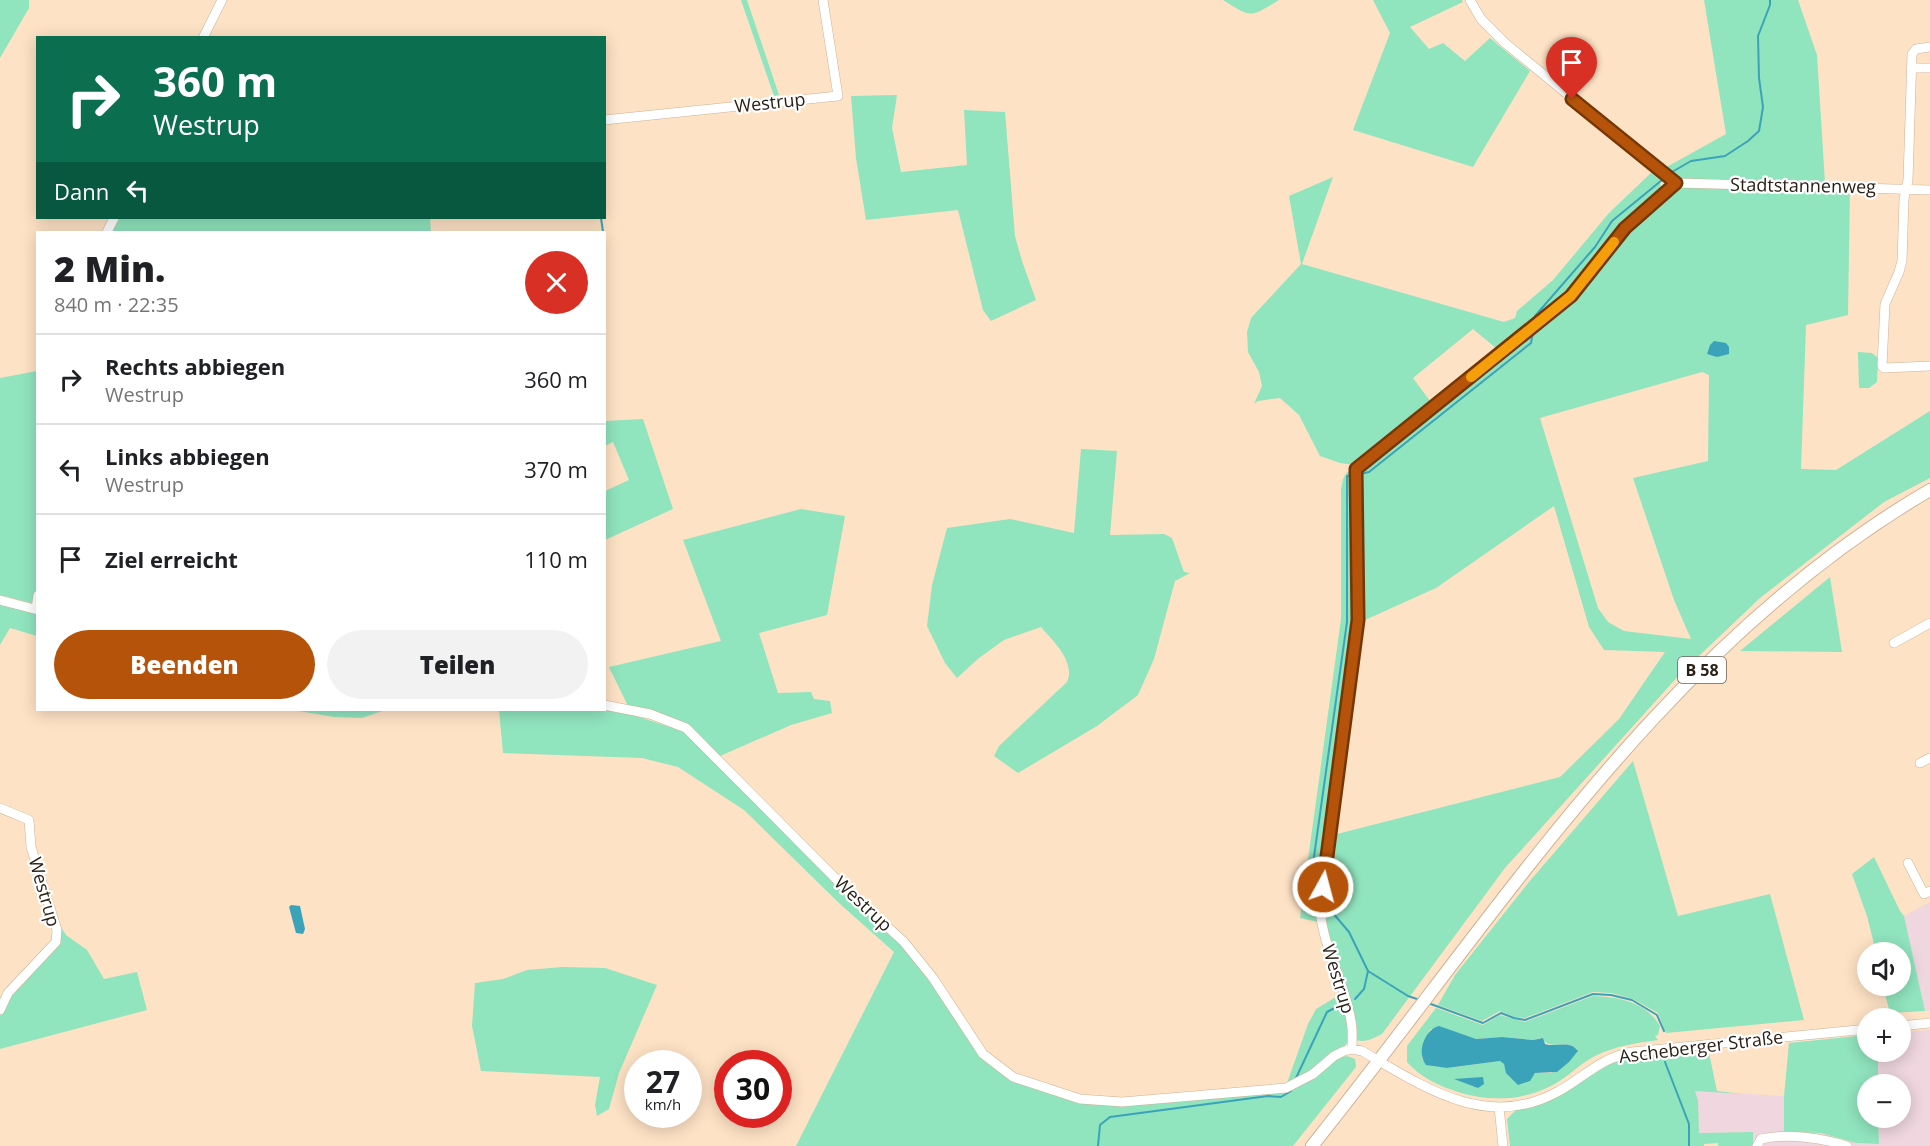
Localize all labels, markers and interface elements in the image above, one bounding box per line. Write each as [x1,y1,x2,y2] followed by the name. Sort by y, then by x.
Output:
[1546,37,1597,99] pin
[1555,46,1588,79] icon: arrive
[153,52,277,109] text: 360 m
[54,60,132,138] icon: right
[733,86,807,118] street label: Westrup
[153,106,260,143] text: Westrup
[1730,172,1876,198] street label: Stadtstannenweg
[121,174,154,207] icon: left
[54,176,109,206] text: Dann
[54,244,165,293] text: 2 Min.
[525,251,588,314] button: close
[54,291,179,318] text: 840 m · 22:35
[105,351,285,381] text: Rechts abbiegen
[54,363,87,396] icon: right
[524,364,588,394] text: 360 m
[105,381,184,408] text: Westrup
[105,441,270,471] text: Links abbiegen
[54,453,87,486] icon: left
[524,454,588,484] text: 370 m
[105,471,184,498] text: Westrup
[54,543,87,576] icon: arrive
[105,544,238,574] text: Ziel erreicht
[524,544,588,574] text: 110 m
[54,630,315,699] button: Beenden
[327,630,588,699] button: Teilen
[1678,657,1726,683] road number: B 58
[24,854,66,929] street label: Westrup
[1291,855,1355,919] position arrow
[829,870,898,936] street label: Westrup
[1317,941,1361,1016] street label: Westrup
[1857,942,1911,1128] map controls
[1857,942,1911,996] button: sound
[1857,1008,1911,1062] button: +
[1617,1024,1784,1068] street label: Ascheberger Straße
[714,1050,792,1128] speed limit sign: 30
[646,1061,680,1102] text: 27
[1857,1074,1911,1128] button: −
[645,1094,681,1114] text: km/h

